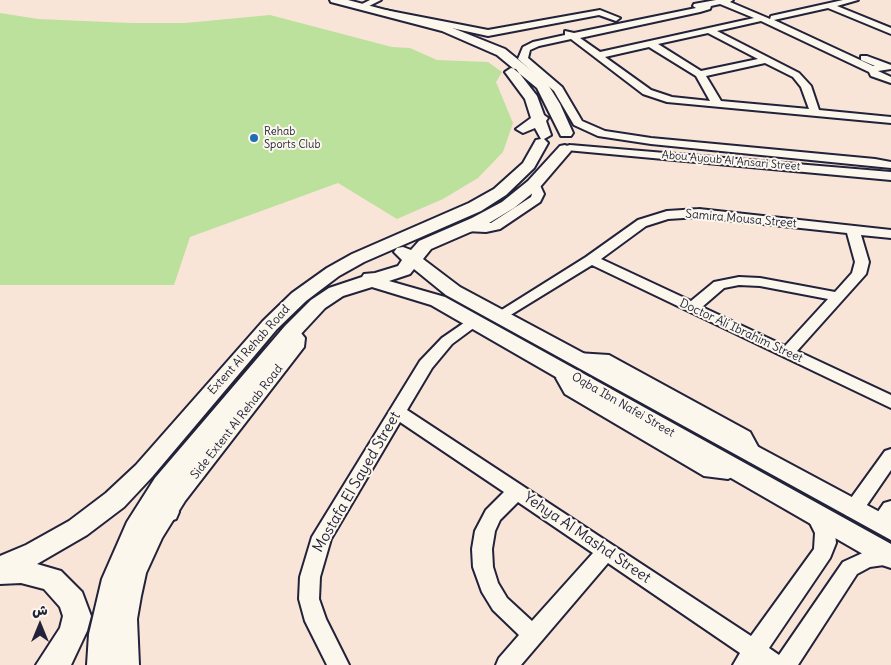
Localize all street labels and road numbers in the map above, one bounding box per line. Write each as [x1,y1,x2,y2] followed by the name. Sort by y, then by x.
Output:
[661,148,801,174] street label: Abou Ayoub Al Ansari Street
[685,207,797,231] street label: Samira Mousa Street
[677,296,805,366] street label: Doctor Ali Ibrahim Street
[205,302,293,398] street label: Extent Al Rehab Road
[188,362,286,482] street label: Side Extent Al Rehab Road
[569,370,677,440] street label: Oqba Ibn Nafei Street
[309,408,405,556] street label: Mostafa El Sayed Street
[520,489,654,587] street label: Yehya Al Mashd Street

